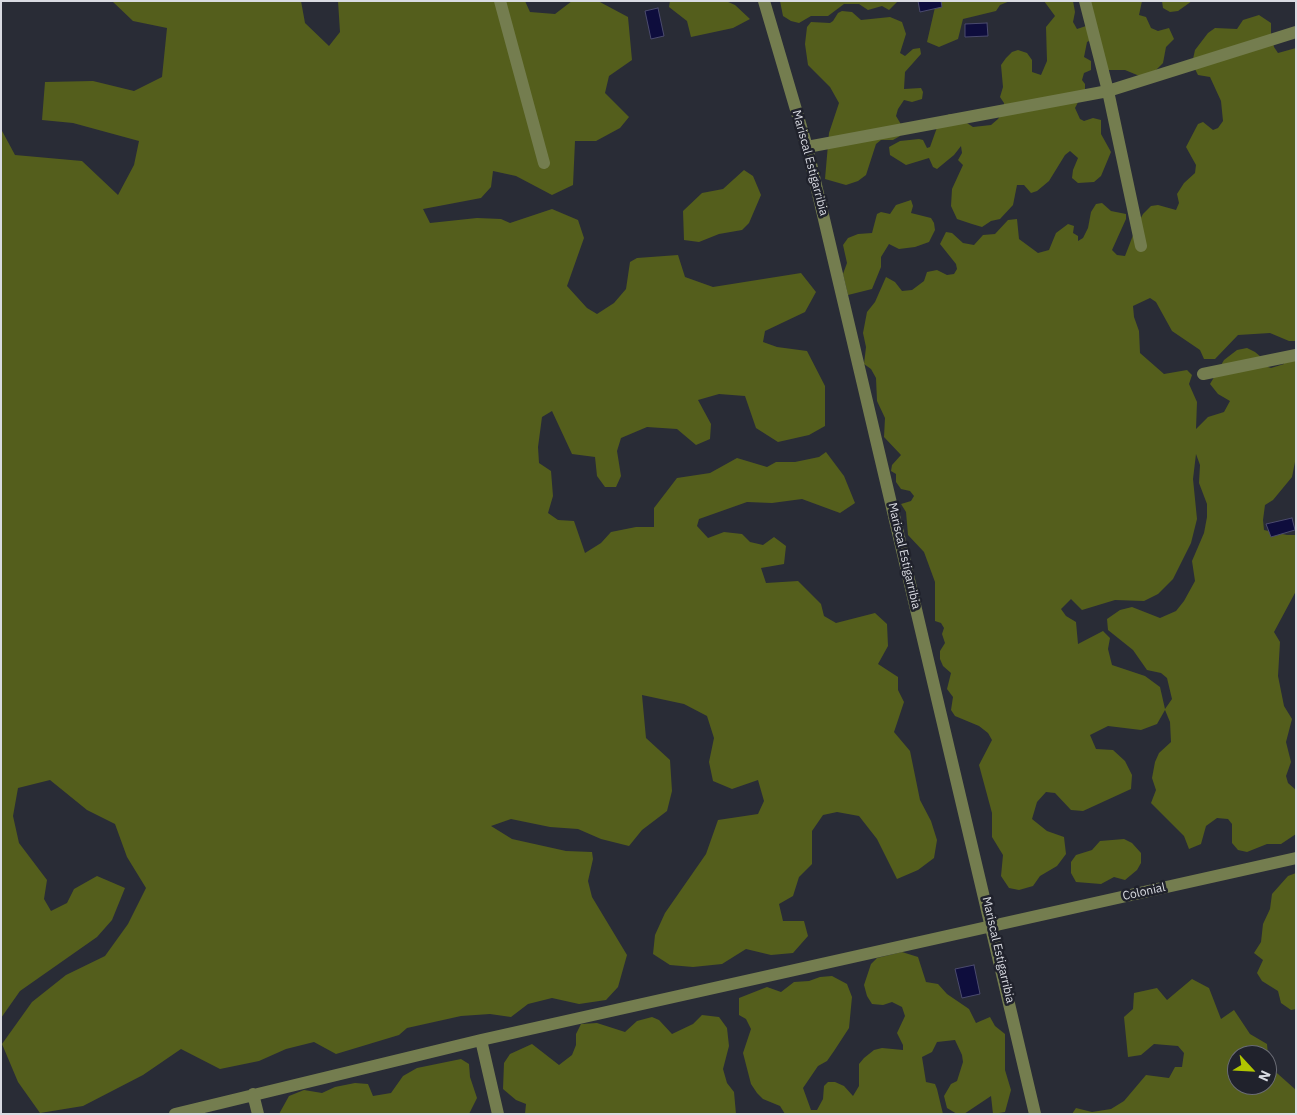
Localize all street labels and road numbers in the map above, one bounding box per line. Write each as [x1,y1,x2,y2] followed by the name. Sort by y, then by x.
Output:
[789,109,831,217] street label: Mariscal Estigarribia
[885,501,923,611] street label: Mariscal Estigarribia
[1121,880,1167,904] street label: Colonial
[979,895,1017,1005] street label: Mariscal Estigarribia

